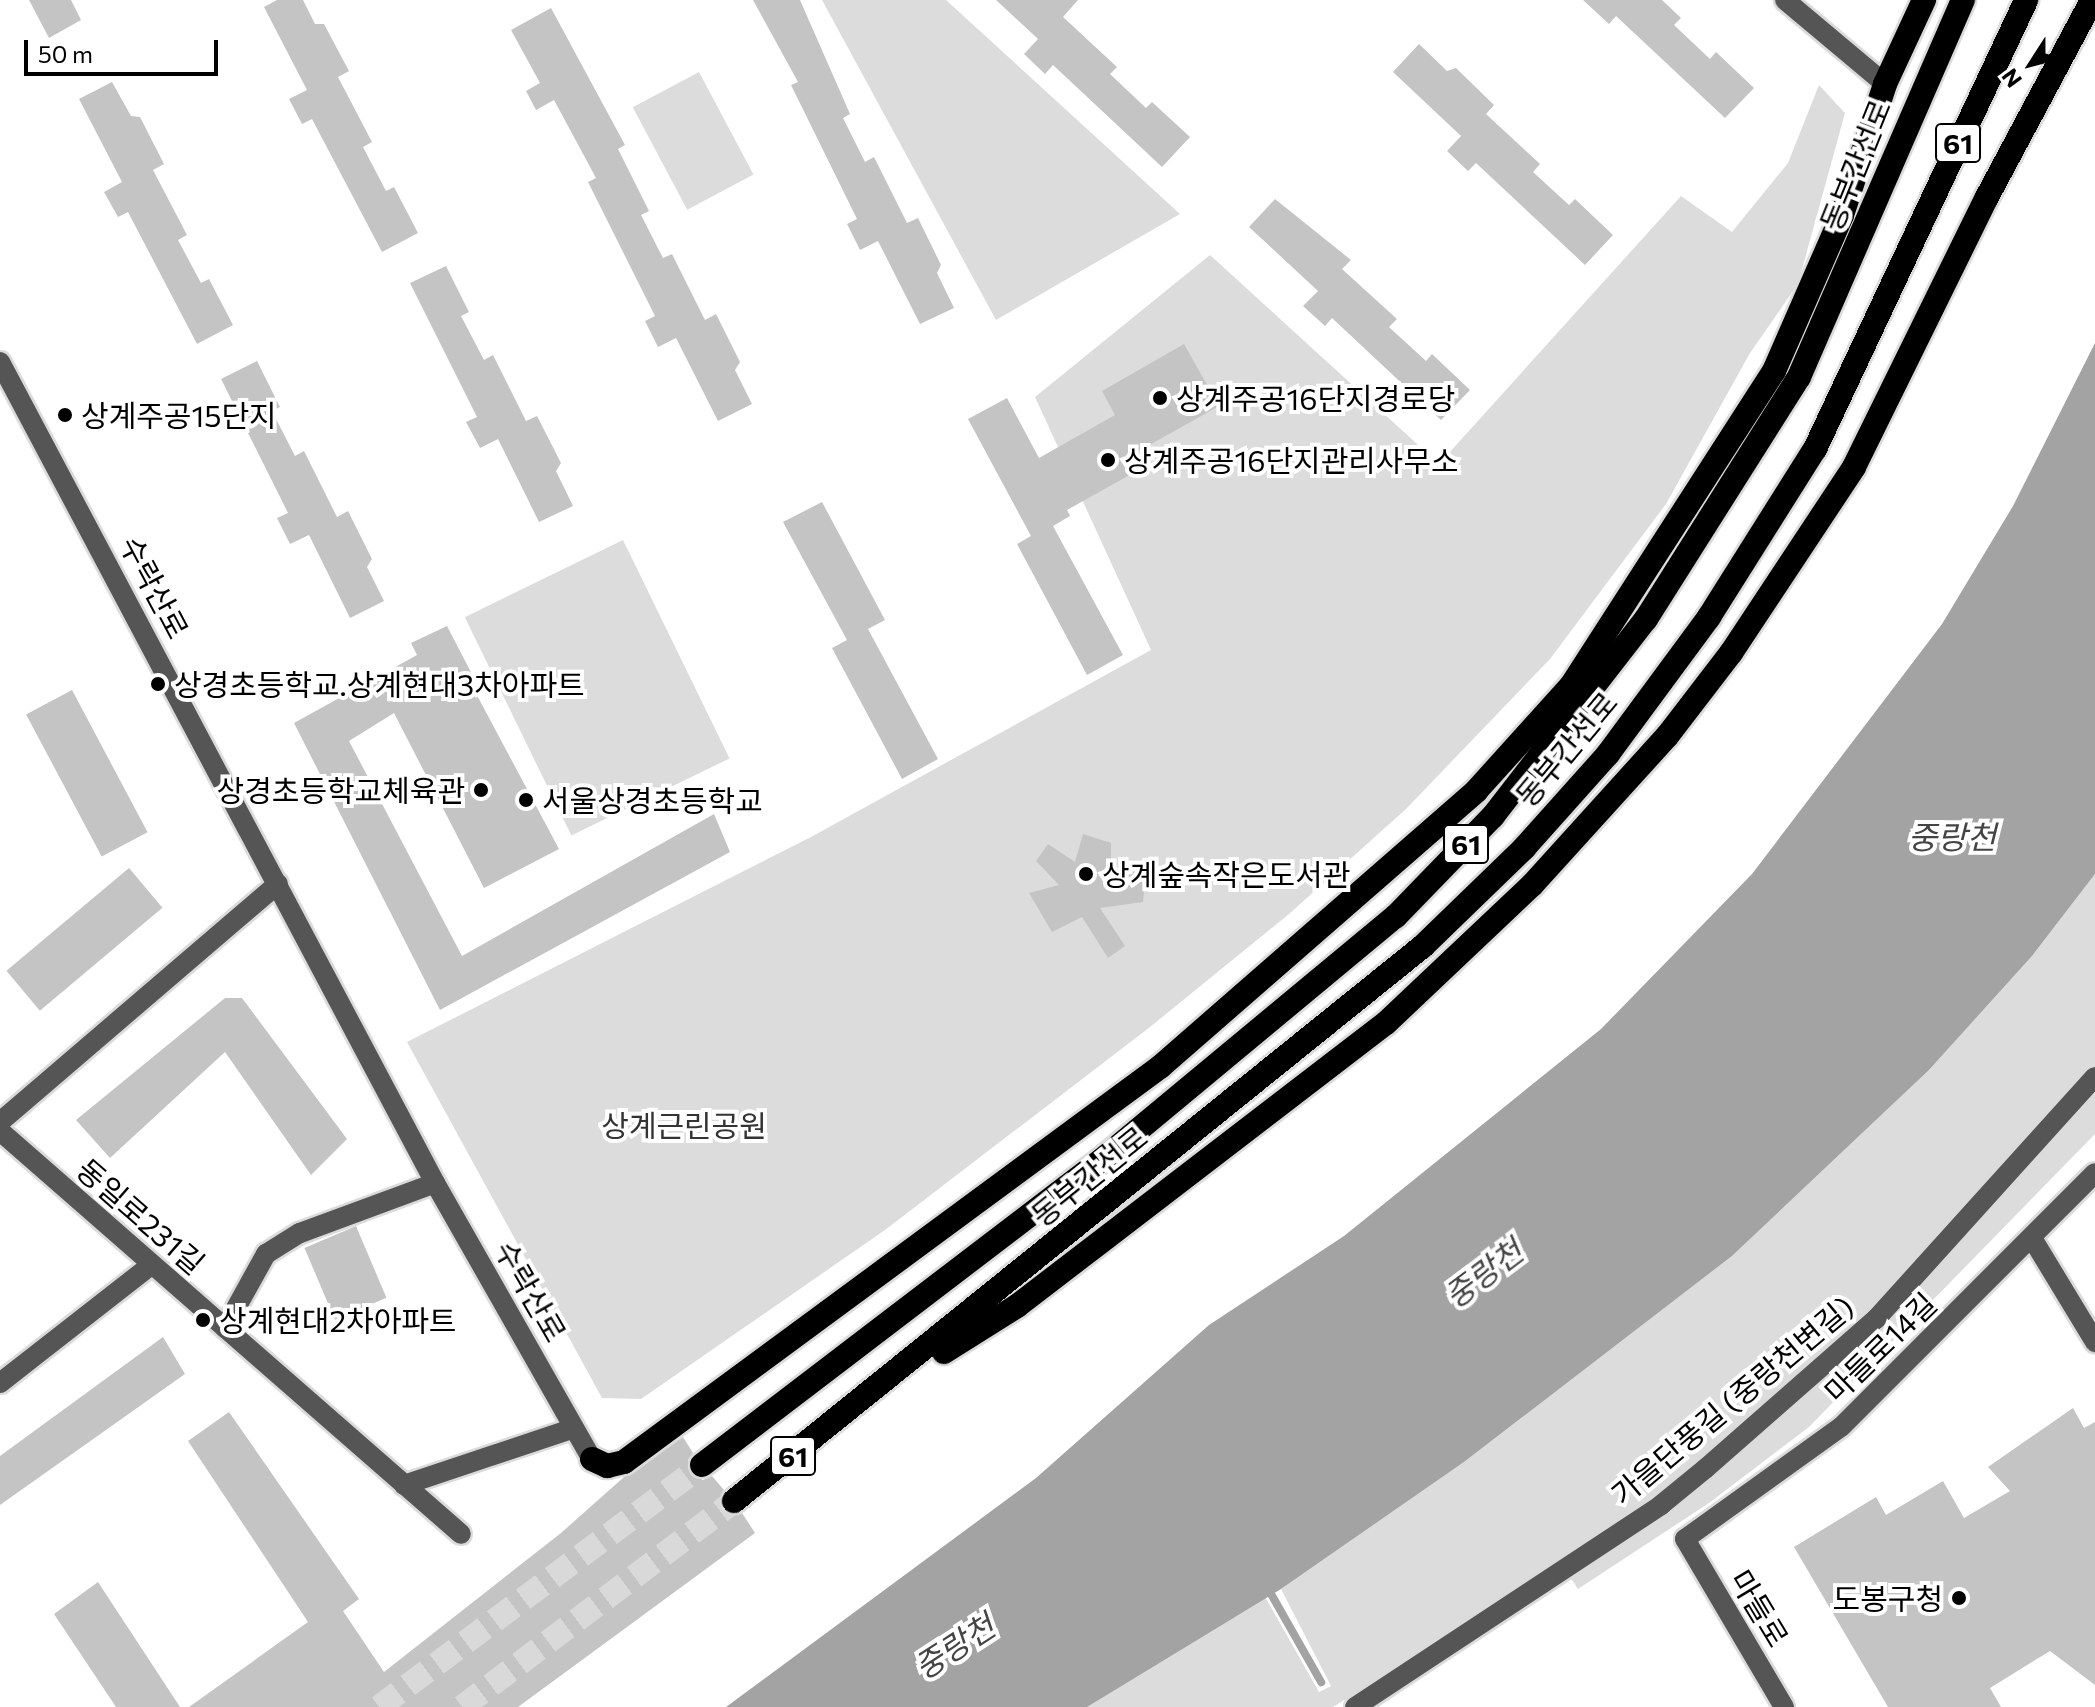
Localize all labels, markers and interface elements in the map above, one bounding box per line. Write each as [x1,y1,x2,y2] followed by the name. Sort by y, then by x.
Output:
[28,24,222,74] scale bar
[1991,24,2071,104] north arrow
[38,39,93,68] text: 50 m
[1995,64,2027,93] text: N
[1812,94,1898,236] street label: 동부간선로
[1934,119,1982,167] road number: 61
[1176,380,1455,416] place label: 상계주공16단지경로당
[1151,389,1169,407] marker: 상계주공16단지경로당
[81,397,277,433] place label: 상계주공15단지
[56,406,74,424] marker: 상계주공15단지
[1124,442,1459,478] place label: 상계주공16단지관리사무소
[1099,451,1117,469] marker: 상계주공16단지관리사무소
[113,530,197,644] street label: 수락산로
[174,666,585,702] place label: 상경초등학교.상계현대3차아파트
[149,675,167,693] marker: 상경초등학교.상계현대3차아파트
[1508,685,1624,813] street label: 동부간선로
[217,772,465,808] place label: 상경초등학교체육관
[472,781,490,799] marker: 상경초등학교체육관
[542,782,763,818] place label: 서울상경초등학교
[517,791,535,809] marker: 서울상경초등학교
[1908,817,1996,855] water label: 중랑천
[1442,820,1490,868] road number: 61
[1102,856,1350,892] place label: 상계숲속작은도서관
[1077,865,1095,883] marker: 상계숲속작은도서관
[601,1107,767,1143] park label: 상계근린공원
[1024,1119,1154,1233] street label: 동부간선로
[70,1151,212,1281] street label: 동일로231길
[1436,1231,1530,1315] water label: 중랑천
[488,1234,574,1348] street label: 수락산로
[1817,1285,1943,1409] street label: 마들로14길
[1604,1288,1860,1512] street label: 가을단풍길 (중랑천변길)
[219,1302,456,1338] place label: 상계현대2차아파트
[194,1311,212,1329] marker: 상계현대2차아파트
[769,1432,817,1480] road number: 61
[1723,1563,1797,1653] street label: 마들로
[1833,1580,1943,1616] place label: 도봉구청
[1950,1589,1968,1607] marker: 도봉구청
[907,1606,1001,1686] water label: 중랑천

